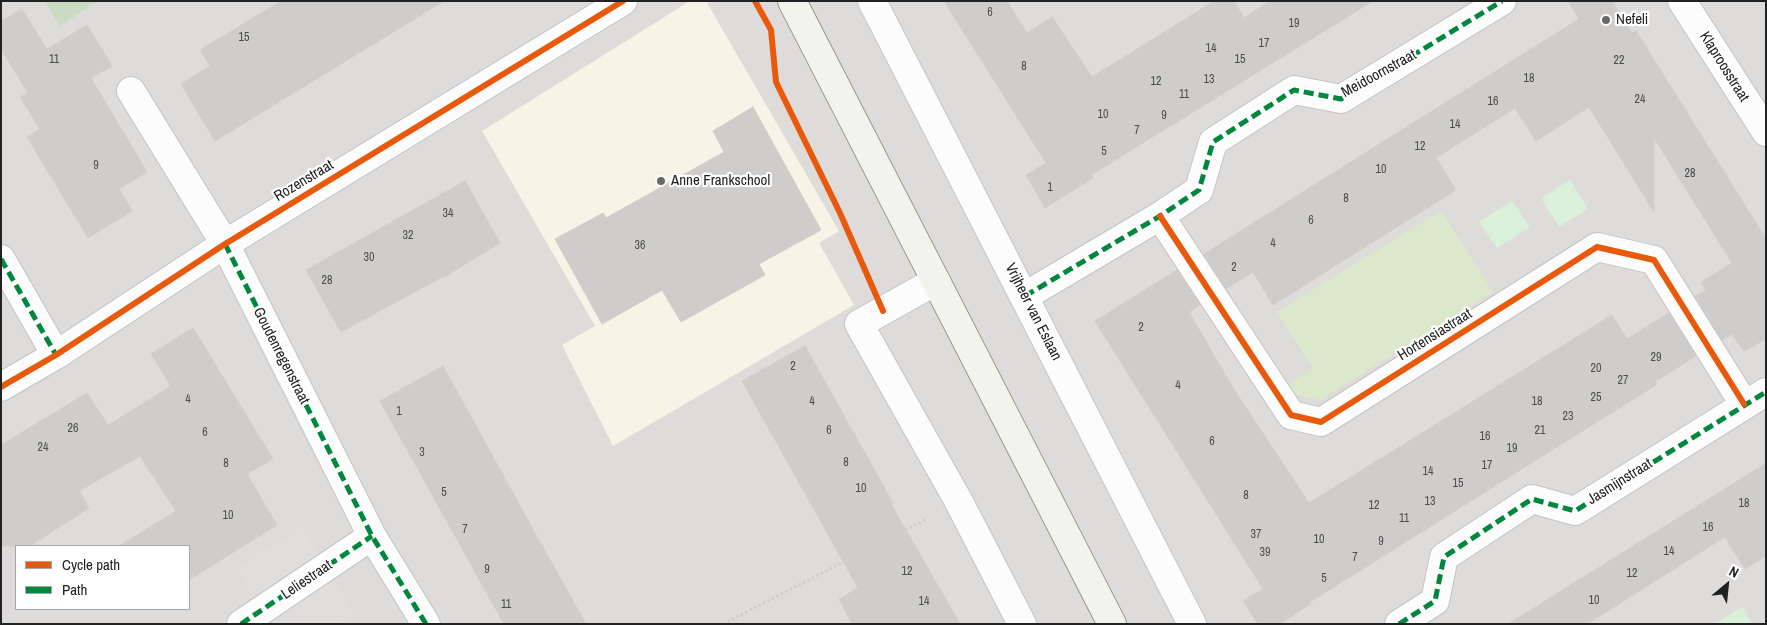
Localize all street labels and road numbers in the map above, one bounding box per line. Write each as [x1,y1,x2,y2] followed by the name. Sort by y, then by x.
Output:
[1695,29,1753,105] street label: Klaproosstraat
[1338,46,1420,102] street label: Meidoornstraat
[271,156,337,206] street label: Rozenstraat
[1001,260,1065,364] street label: Vrijheer van Eslaan
[249,305,313,407] street label: Goudenregenstraat
[1395,305,1475,365] street label: Hortensiastraat
[1584,455,1656,509] street label: Jasmijnstraat
[278,556,336,604] street label: Leliestraat

